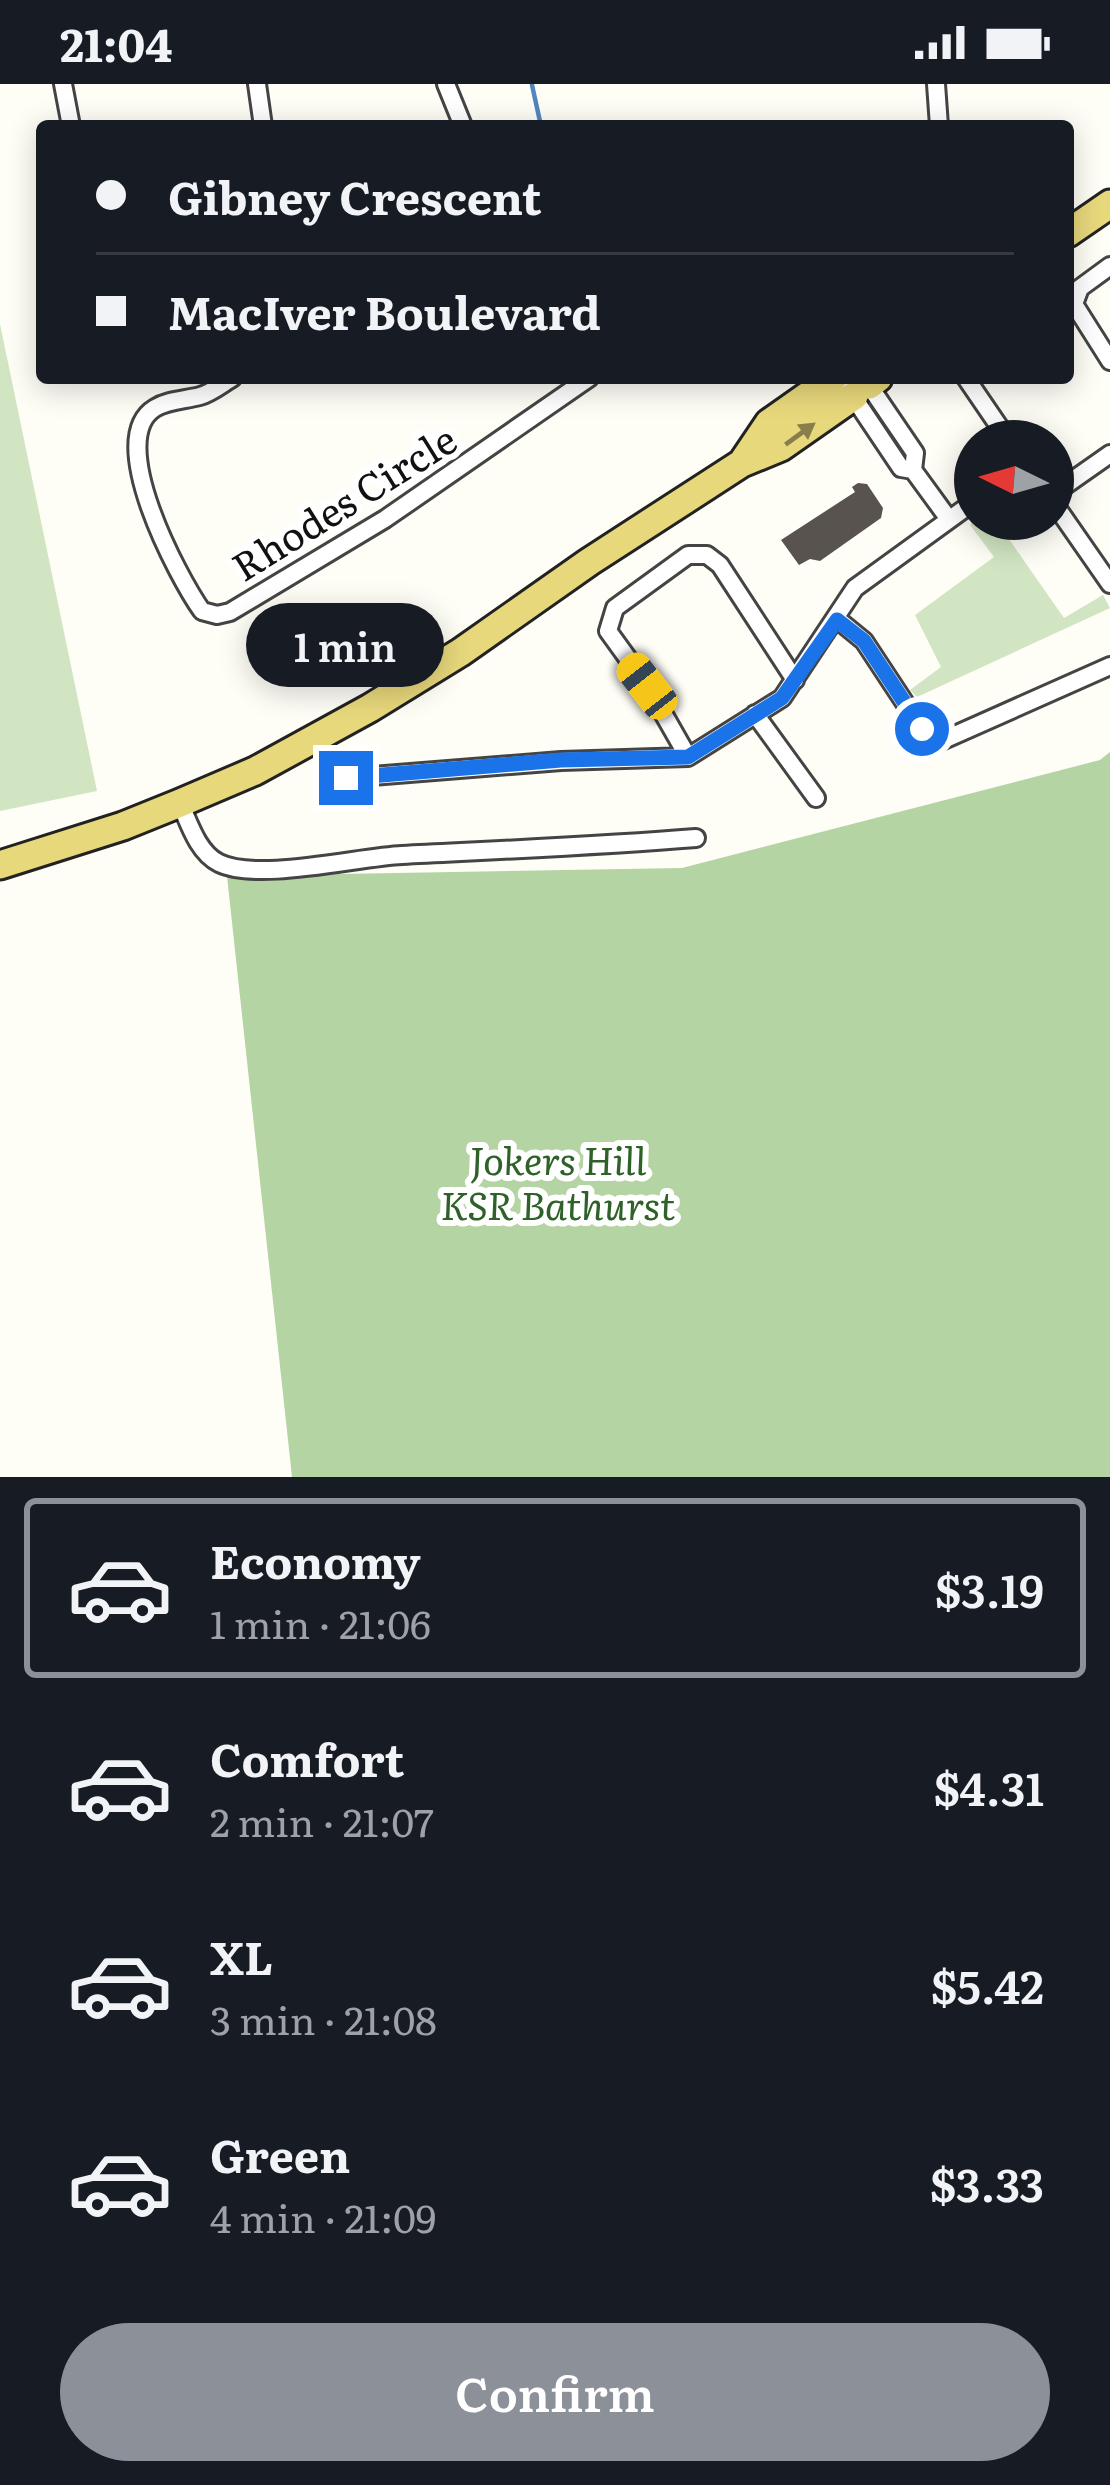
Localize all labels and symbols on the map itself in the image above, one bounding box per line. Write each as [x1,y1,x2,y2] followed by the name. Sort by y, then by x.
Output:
[219,409,467,593] street label: Rhodes Circle
[954,420,1074,540] north arrow
[784,423,816,446] one-way arrow
[247,604,445,688] callout: 1 min
[611,647,683,725] car
[895,702,949,756] route start
[319,751,373,805] route end
[441,1129,676,1232] park label: Jokers Hill KSR Bathurst

